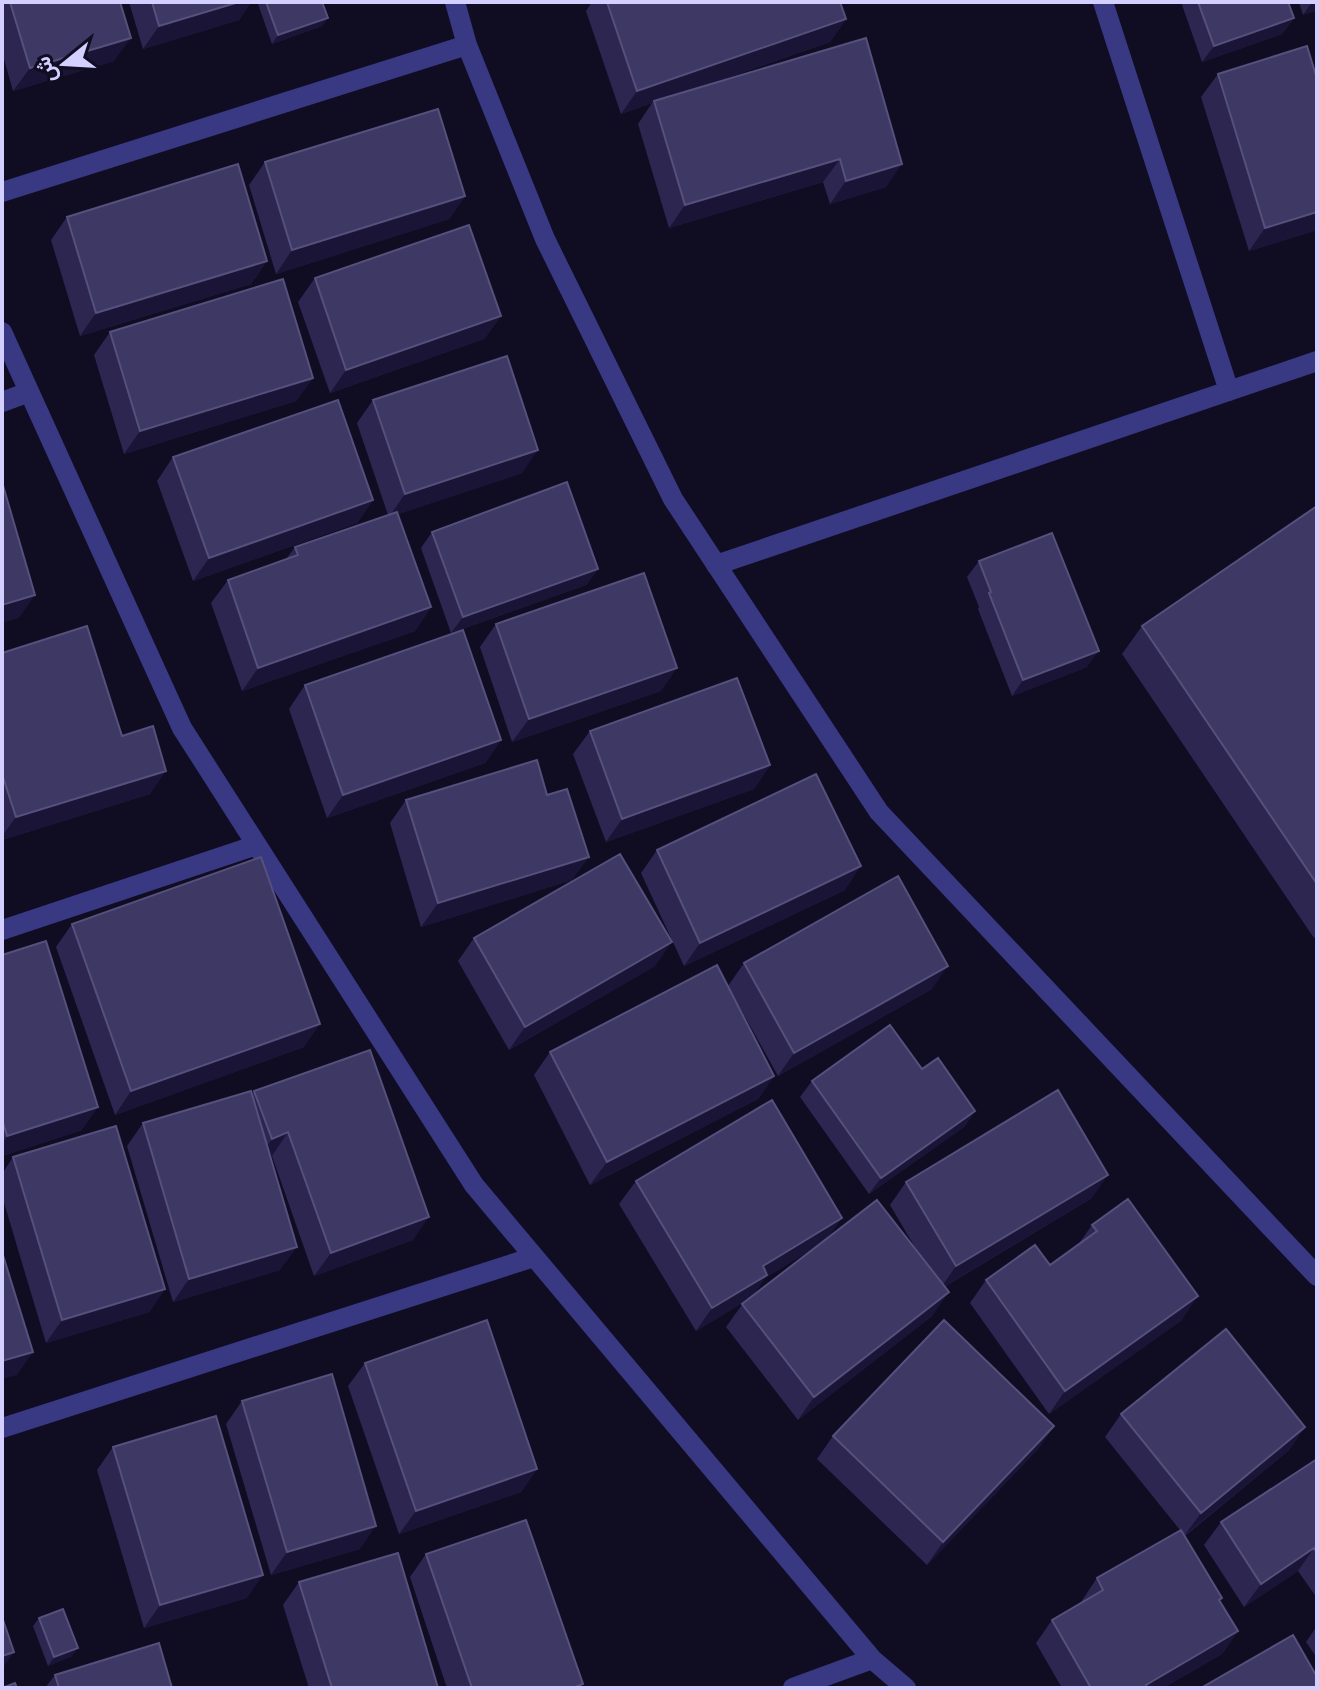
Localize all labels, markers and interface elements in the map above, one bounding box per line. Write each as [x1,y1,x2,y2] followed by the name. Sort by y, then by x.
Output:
[24,24,104,104] north arrow
[29,53,62,87] text: ش

